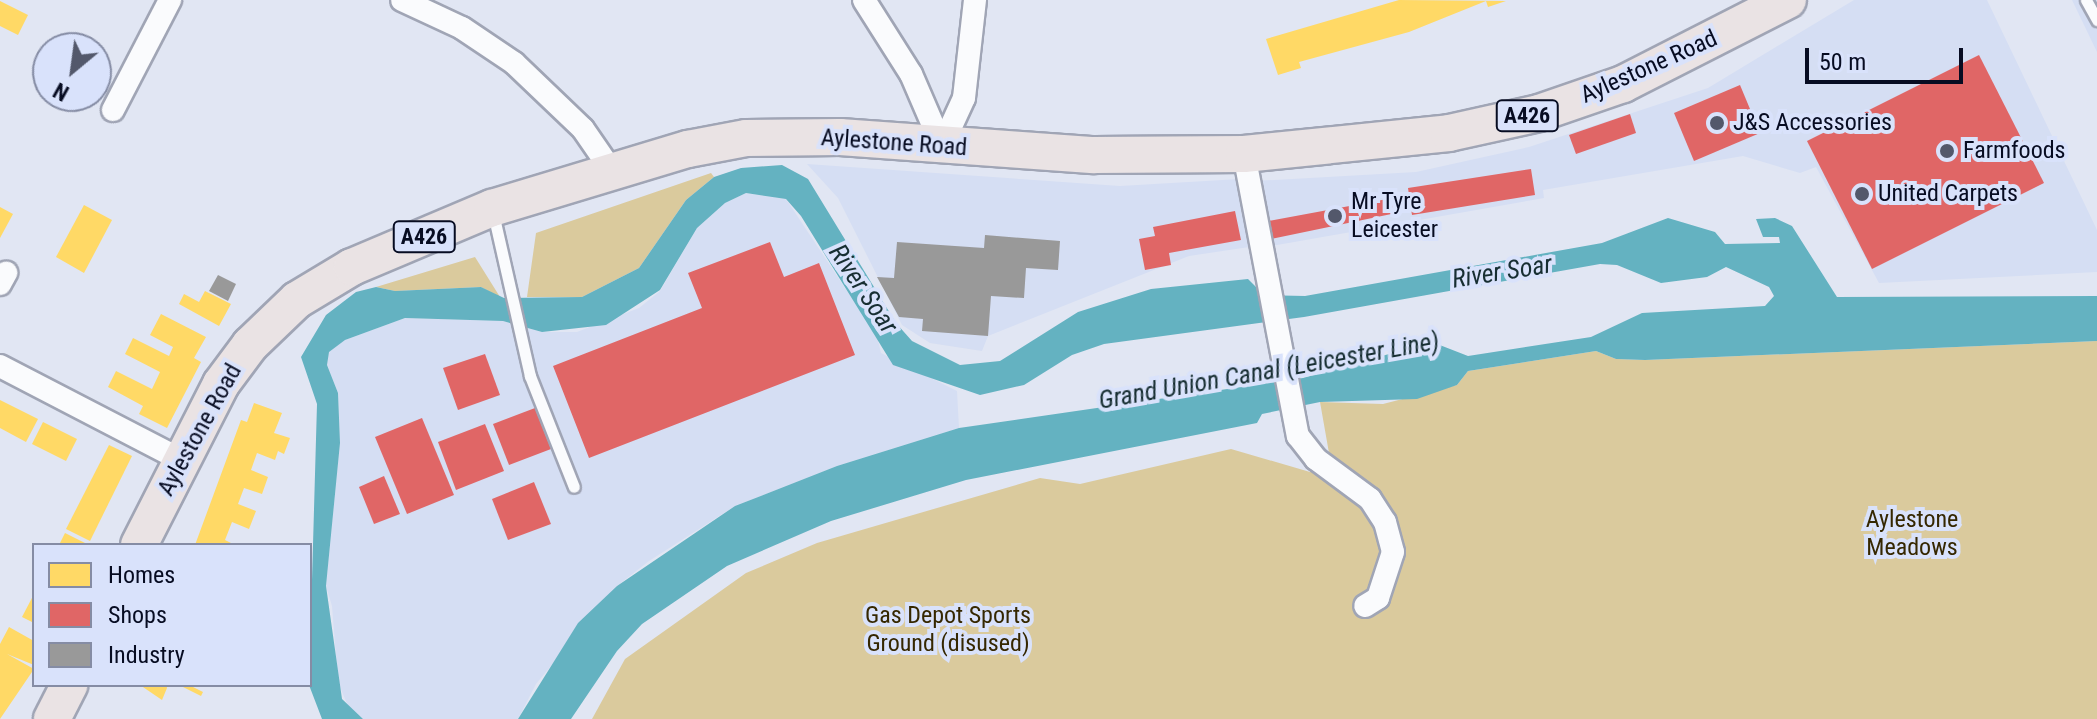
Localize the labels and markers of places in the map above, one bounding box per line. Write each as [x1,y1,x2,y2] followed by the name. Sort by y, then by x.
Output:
[1733,109,1892,137] place label: J&S Accessories
[1708,114,1726,132] marker: J&S Accessories
[1963,137,2066,165] place label: Farmfoods
[1938,142,1956,160] marker: Farmfoods
[1878,180,2018,208] place label: United Carpets
[1853,185,1871,203] marker: United Carpets
[1351,188,1438,244] place label: Mr Tyre Leicester
[1326,207,1344,225] marker: Mr Tyre Leicester

